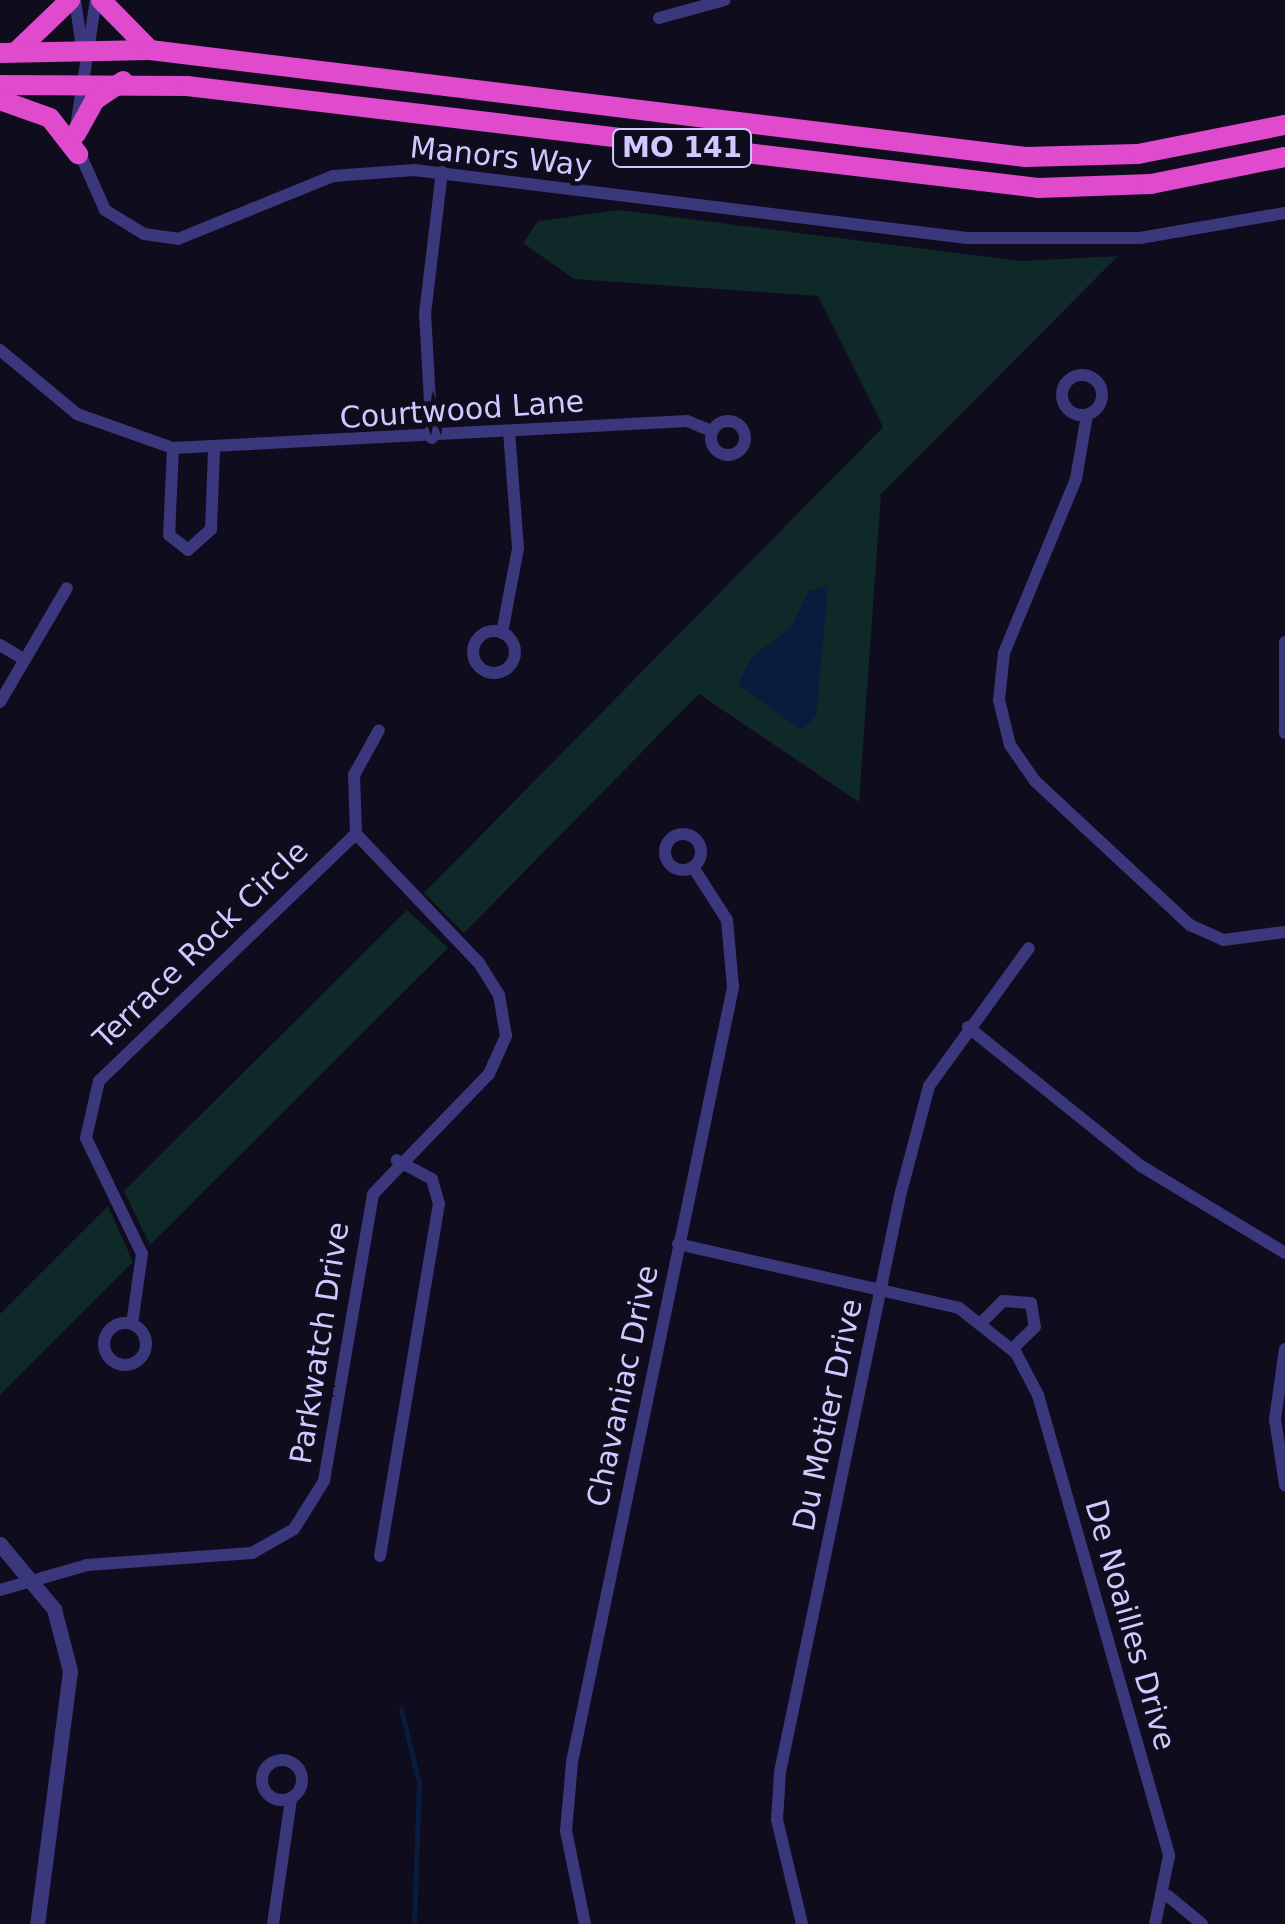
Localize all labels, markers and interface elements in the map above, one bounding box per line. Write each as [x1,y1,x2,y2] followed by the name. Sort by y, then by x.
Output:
[612,125,752,171] road number: MO 141
[408,130,594,184] street label: Manors Way
[339,384,585,436] street label: Courtwood Lane
[86,833,316,1057] street label: Terrace Rock Circle
[283,1219,357,1467] street label: Parkwatch Drive
[580,1262,666,1510] street label: Chavaniac Drive
[786,1296,870,1534] street label: Du Motier Drive
[1077,1496,1183,1754] street label: De Noailles Drive

